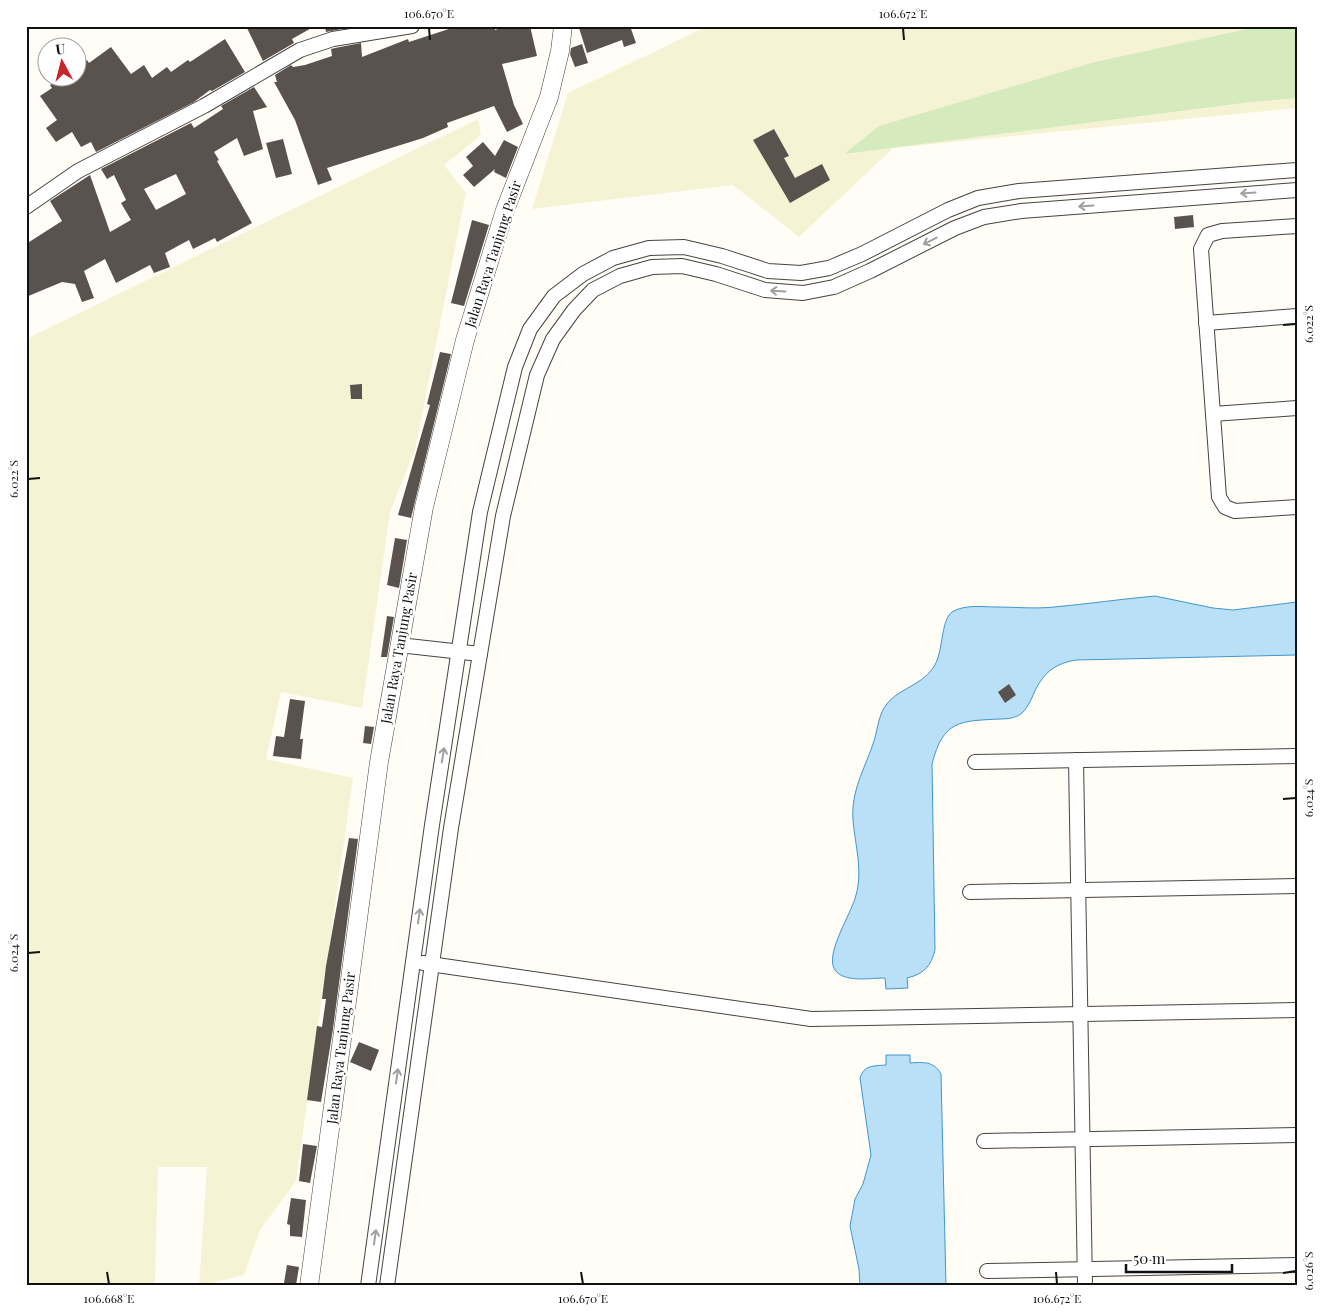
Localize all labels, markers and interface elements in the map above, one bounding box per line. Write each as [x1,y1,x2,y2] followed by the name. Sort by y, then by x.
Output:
[404,5,454,21] text: 106.670°E
[879,5,927,21] text: 106.672°E
[38,38,88,88] north arrow
[54,39,67,59] text: U
[459,177,525,331] street label: Jalan Raya Tanjung Pasir
[1240,189,1256,198] one-way arrow
[1078,201,1094,210] one-way arrow
[922,236,937,246] one-way arrow
[770,287,786,296] one-way arrow
[1300,305,1316,343] text: 6.022°S
[5,460,21,498] text: 6.022°S
[376,570,421,726] street label: Jalan Raya Tanjung Pasir
[438,747,448,763] one-way arrow
[1300,779,1316,817] text: 6.024°S
[414,908,424,924] one-way arrow
[5,934,21,972] text: 6.024°S
[322,970,359,1126] street label: Jalan Raya Tanjung Pasir
[392,1069,402,1085] one-way arrow
[370,1230,380,1246] one-way arrow
[1126,1242,1232,1274] scale bar
[1133,1248,1166,1268] text: 50 m
[1300,1252,1316,1290] text: 6.026°S
[84,1290,134,1306] text: 106.668°E
[558,1290,608,1306] text: 106.670°E
[1033,1290,1081,1306] text: 106.672°E

